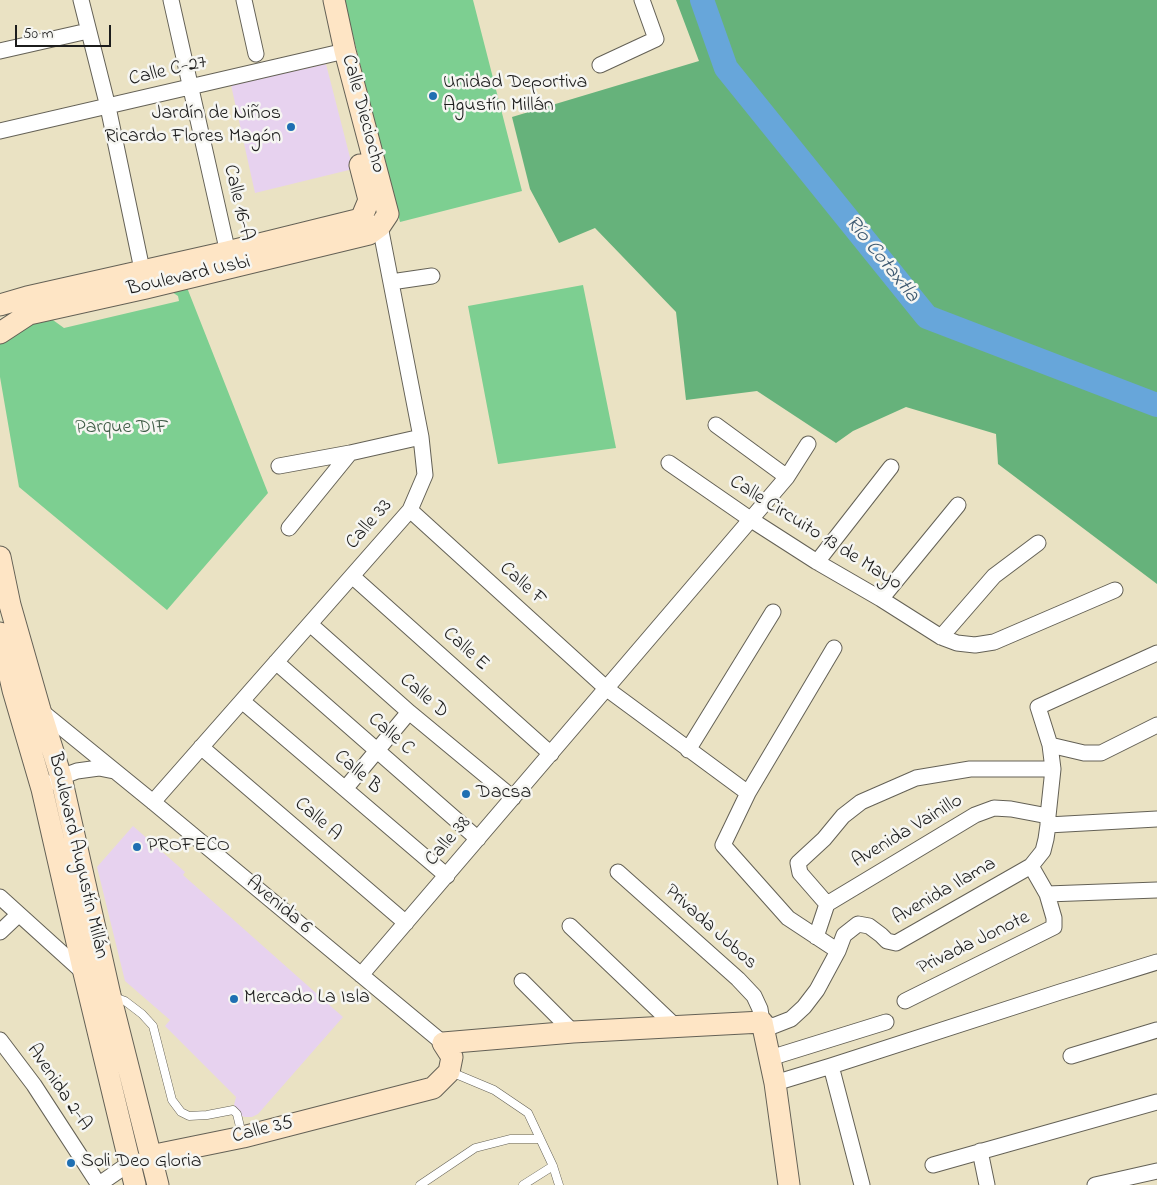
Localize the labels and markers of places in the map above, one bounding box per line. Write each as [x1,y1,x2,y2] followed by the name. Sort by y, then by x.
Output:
[443,72,587,119] place label: Unidad Deportiva Agustín Millán
[427,90,439,102] marker: Unidad Deportiva Agustín Millán
[105,103,281,150] place label: Jardín de Niños Ricardo Flores Magón
[285,121,297,133] marker: Jardín de Niños Ricardo Flores Magón
[476,782,531,806] place label: Dacsa
[460,788,472,800] marker: Dacsa
[147,835,230,859] place label: PROFECO
[131,841,143,853] marker: PROFECO
[244,987,370,1011] place label: Mercado La Isla
[228,993,240,1005] marker: Mercado La Isla
[81,1151,202,1175] place label: Soli Deo Gloria
[65,1157,77,1169] marker: Soli Deo Gloria

